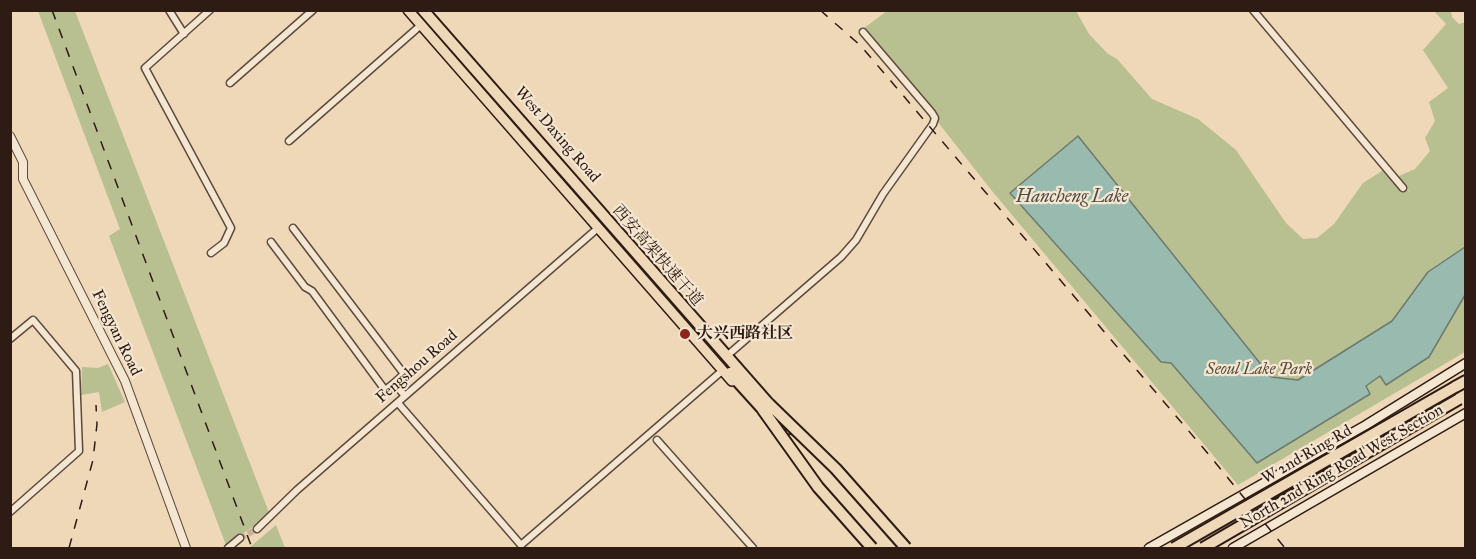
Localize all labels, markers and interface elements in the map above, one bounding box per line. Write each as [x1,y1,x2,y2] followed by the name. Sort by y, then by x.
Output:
[510,83,604,187] street label: West Daxing Road
[1016,187,1128,209] water label: Hancheng Lake
[608,201,706,311] street label: 西安高架快速干道
[87,287,145,379] street label: Fengyan Road
[697,324,793,344] place label: 大兴西路社区
[372,326,462,408] street label: Fengshou Road
[678,327,692,341] marker: 大兴西路社区
[1206,360,1312,380] park label: Seoul Lake Park
[1237,401,1447,533] street label: North 2nd Ring Road West Section
[1258,421,1356,489] street label: W 2nd Ring Rd

